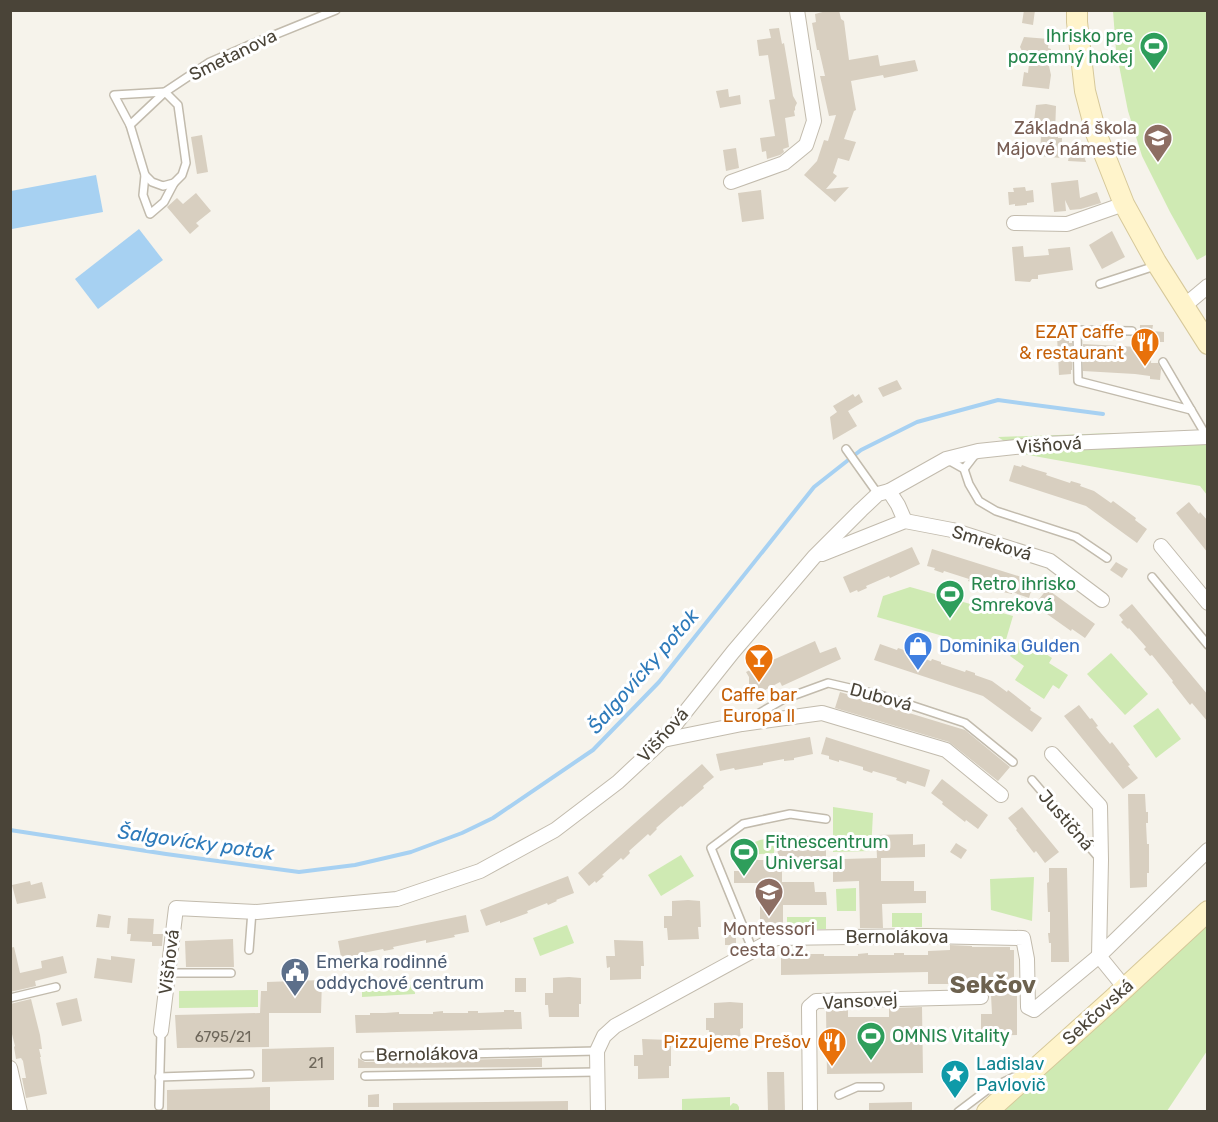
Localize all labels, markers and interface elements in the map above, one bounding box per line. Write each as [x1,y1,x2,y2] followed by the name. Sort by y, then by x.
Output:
[186,24,280,86] street label: Smetanova
[1008,25,1133,68] place label: Ihrisko pre pozemný hokej
[1138,30,1170,72] sports icon: Ihrisko pre pozemný hokej
[996,117,1137,160] place label: Základná škola Májové námestie
[1142,122,1174,164] school or university icon: Základná škola Májové námestie
[1019,321,1124,364] place label: EZAT caffe & restaurant
[1129,326,1161,368] restaurant icon: EZAT caffe & restaurant
[1015,432,1083,458] street label: Višňová
[949,520,1035,566] street label: Smreková
[971,573,1076,616] place label: Retro ihrisko Smreková
[934,578,966,620] sports icon: Retro ihrisko Smreková
[582,603,704,738] water label: Šalgovícky potok
[902,630,934,672] shop icon: Dominika Gulden
[939,635,1080,657] place label: Dominika Gulden
[743,642,775,684] bar icon: Caffe bar Europa ll
[847,678,915,716] street label: Dubová
[721,684,797,727] place label: Caffe bar Europa ll
[633,703,693,767] street label: Višňová
[1034,785,1098,855] street label: Justičná
[116,819,276,865] water label: Šalgovícky potok
[765,831,889,874] place label: Fitnescentrum Universal
[728,836,760,878] sports icon: Fitnescentrum Universal
[753,876,785,918] school or university icon: Montessori cesta o.z.
[723,918,815,961] place label: Montessori cesta o.z.
[846,926,948,948] street label: Bernolákova
[154,928,184,996] street label: Višňová
[316,951,484,994] place label: Emerka rodinné oddychové centrum
[279,956,311,998] public building icon: Emerka rodinné oddychové centrum
[950,971,1036,999] district label: Sekčov
[1058,974,1138,1050] street label: Sekčovská
[822,988,898,1014] street label: Vansovej
[855,1020,887,1062] sports icon: OMNIS Vitality
[892,1025,1010,1047] place label: OMNIS Vitality
[816,1026,848,1068] restaurant icon: Pizzujeme Prešov
[195,1028,251,1046] house number: 6795/21
[663,1031,811,1053] place label: Pizzujeme Prešov
[375,1042,479,1066] street label: Bernolákova
[976,1053,1046,1096] place label: Ladislav Pavlovič
[308,1054,324,1072] house number: 21
[939,1058,971,1100] place icon: Ladislav Pavlovič

